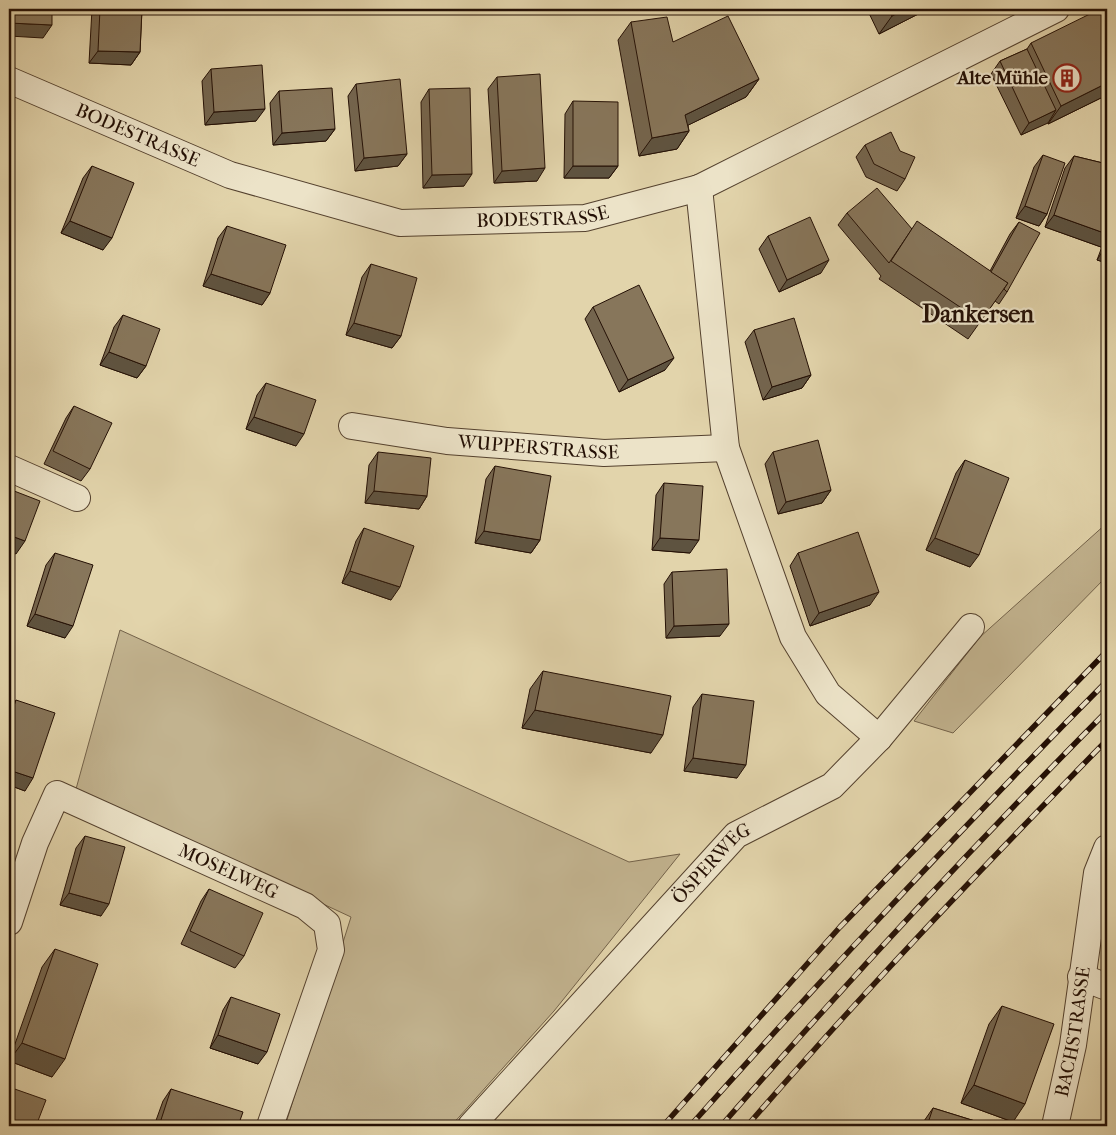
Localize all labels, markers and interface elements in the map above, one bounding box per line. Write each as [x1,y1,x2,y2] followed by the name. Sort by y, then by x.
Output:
[1052,63,1082,93] building icon: Alte Mühle
[956,67,1049,89] place label: Alte Mühle
[72,99,203,172] street label: BODESTRASSE
[476,201,612,232] street label: BODESTRASSE
[922,300,1035,328] district label: Dankersen
[456,431,620,464] street label: WUPPERSTRASSE
[667,819,754,909] street label: ÖSPERWEG
[175,839,282,904] street label: MOSELWEG
[1051,965,1095,1099] street label: BACHSTRASSE

